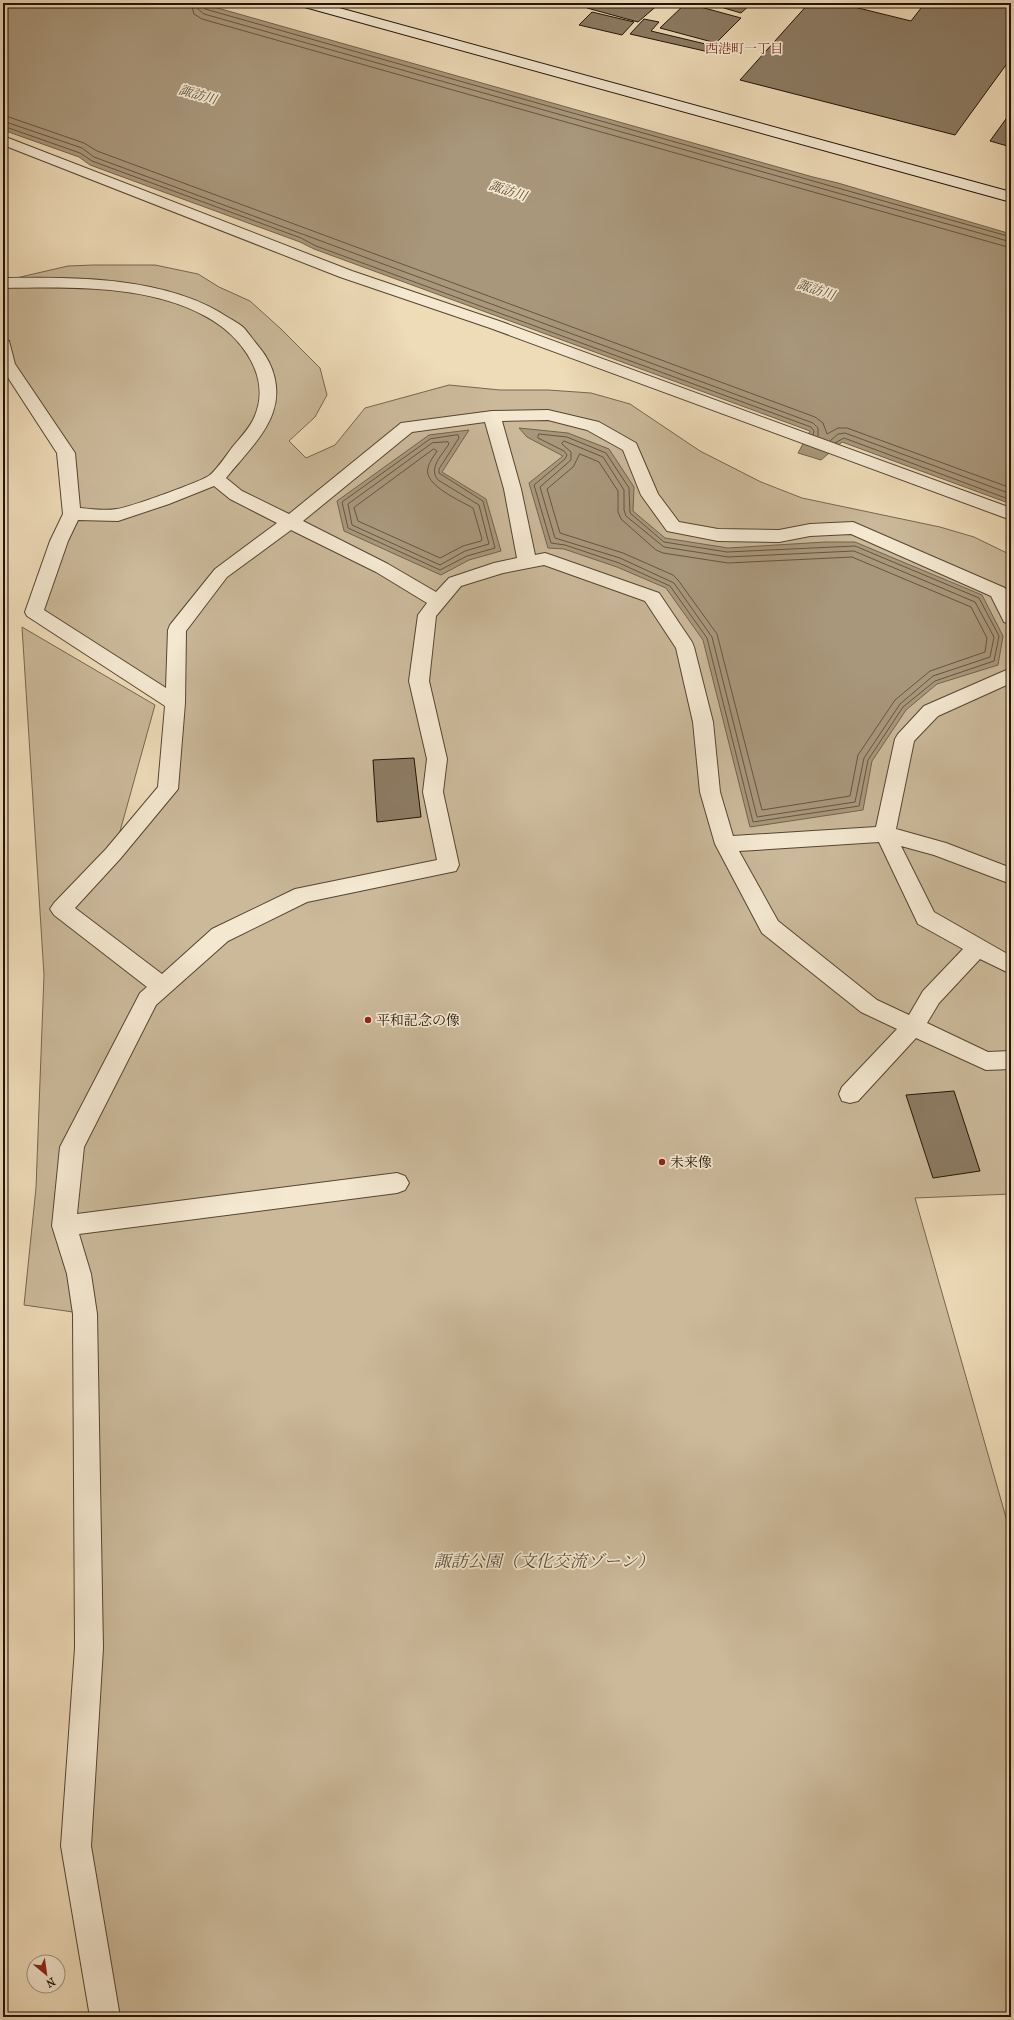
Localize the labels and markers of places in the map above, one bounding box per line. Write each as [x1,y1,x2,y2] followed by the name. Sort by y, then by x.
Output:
[376,1012,460,1029] place label: 平和記念の像
[363,1015,373,1025] marker: 平和記念の像
[670,1154,712,1171] place label: 未来像
[657,1157,667,1167] marker: 未来像

